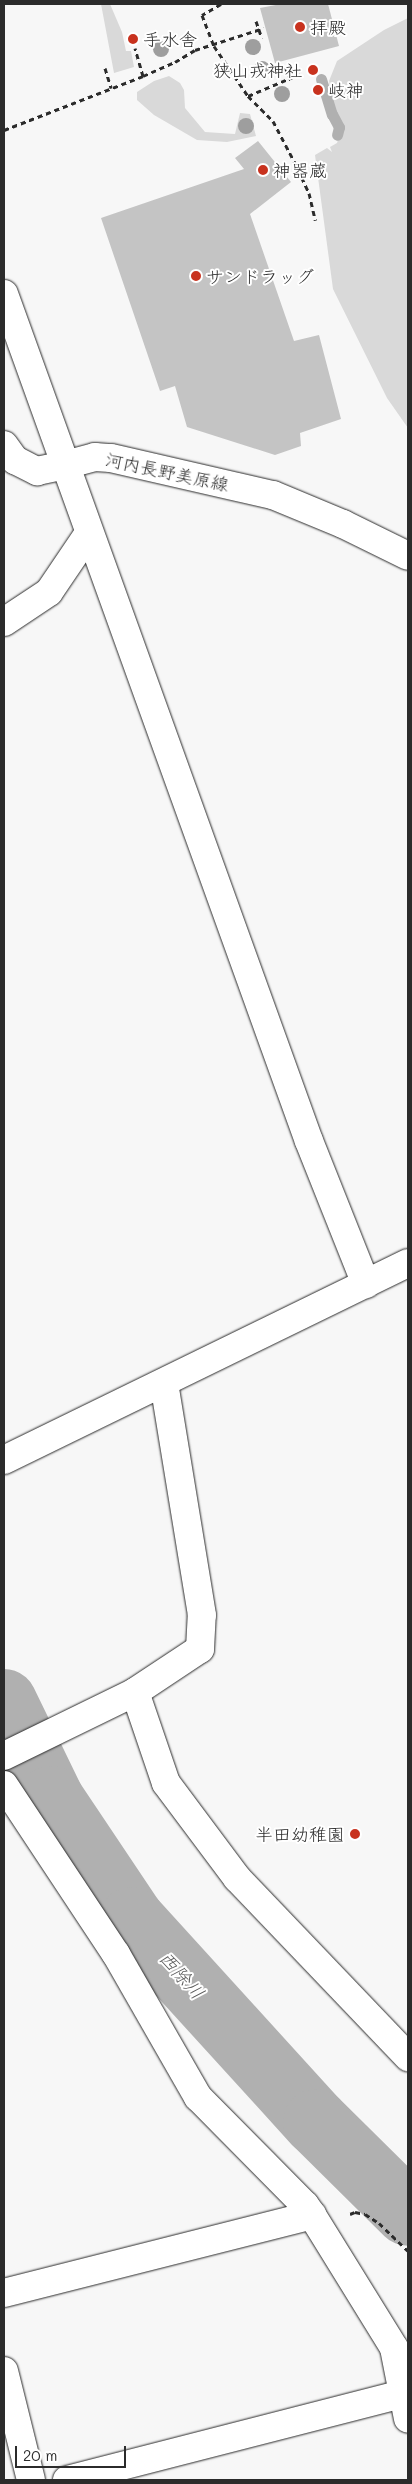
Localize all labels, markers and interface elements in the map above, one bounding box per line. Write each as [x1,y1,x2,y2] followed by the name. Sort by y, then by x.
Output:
[310,16,346,38] place label: 拝殿
[294,21,306,33] marker: 拝殿
[143,28,197,50] place label: 手水舎
[127,33,139,45] marker: 手水舎
[213,59,303,81] place label: 狭山戎神社
[307,64,319,76] marker: 狭山戎神社
[328,79,364,101] place label: 岐神
[312,84,324,96] marker: 岐神
[273,159,327,181] place label: 神器蔵
[257,164,269,176] marker: 神器蔵
[206,265,314,287] place label: サンドラッグ
[190,270,202,282] marker: サンドラッグ
[103,448,231,496] street label: 河内長野美原線
[255,1823,345,1845] place label: 半田幼稚園
[349,1828,361,1840] marker: 半田幼稚園
[154,1946,210,2004] water label: 西除川
[18,2436,129,2468] scale bar
[23,2445,57,2465] text: 20 m

